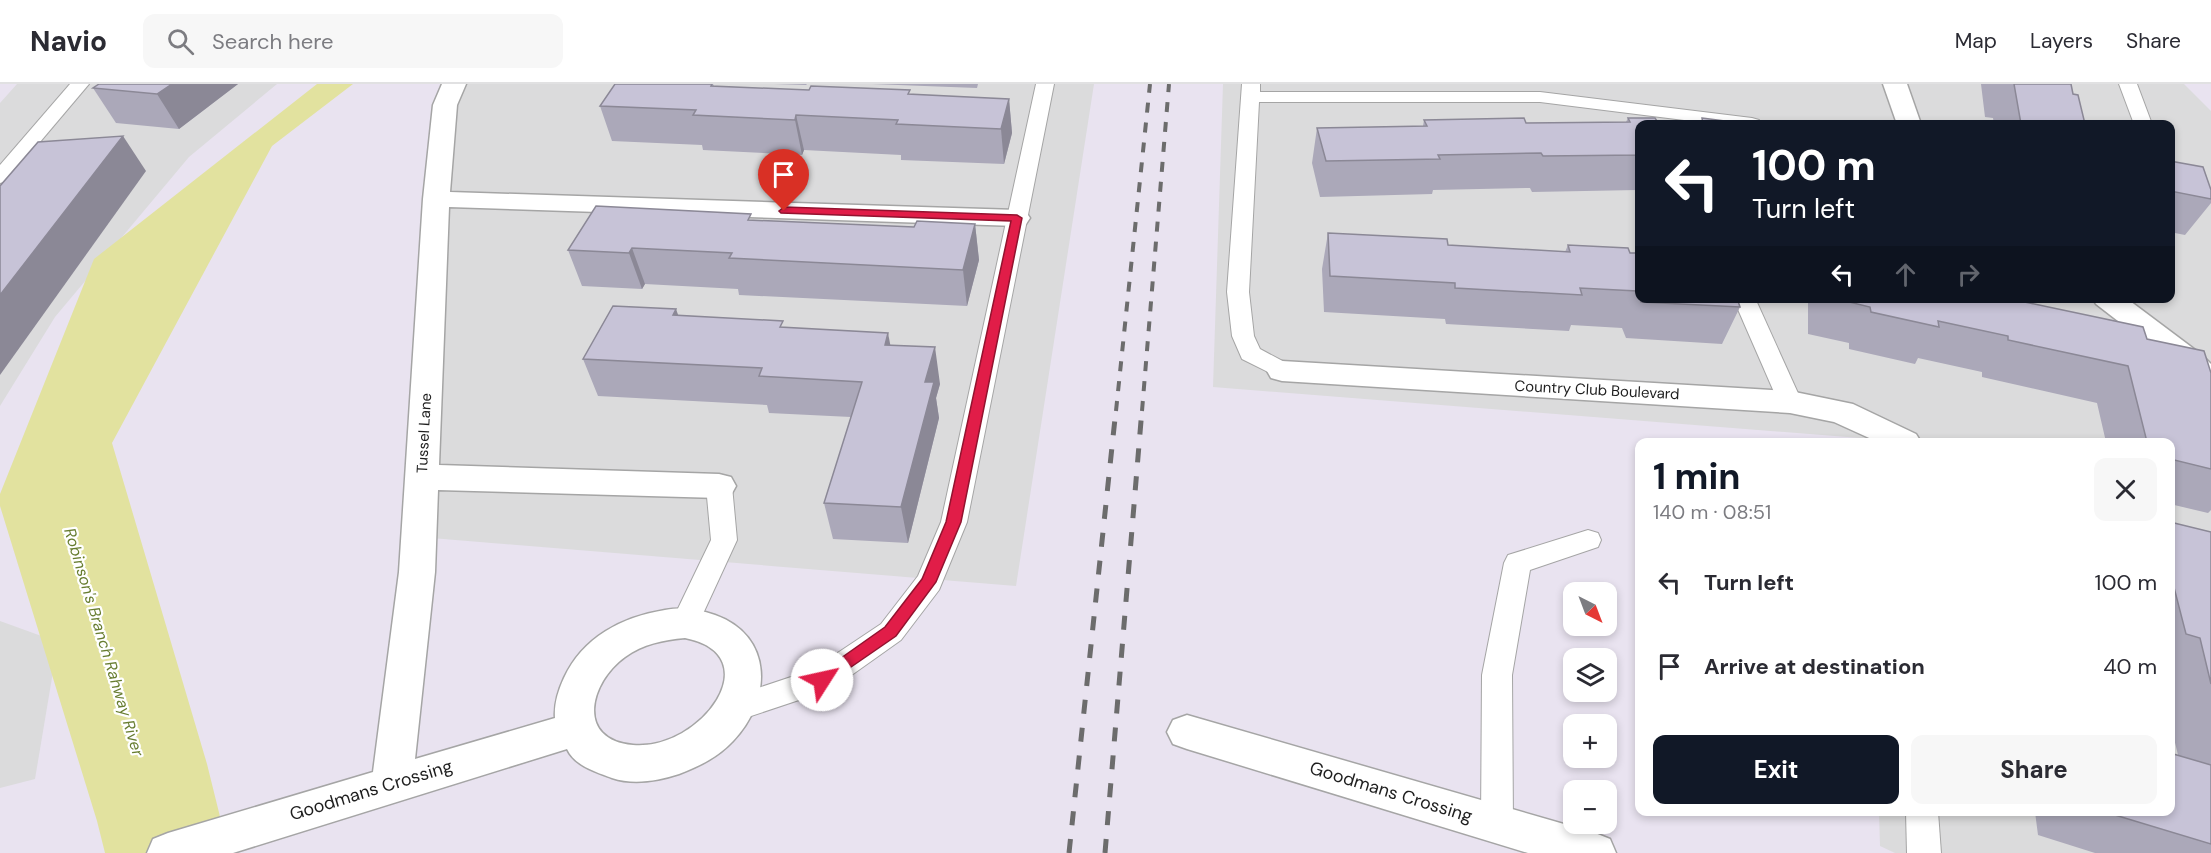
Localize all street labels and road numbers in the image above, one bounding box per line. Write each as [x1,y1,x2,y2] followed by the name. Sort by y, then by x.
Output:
[1514,376,1680,404] street label: Country Club Boulevard
[412,392,436,474] street label: Tussel Lane
[287,754,455,826] street label: Goodmans Crossing
[1307,756,1475,828] street label: Goodmans Crossing

